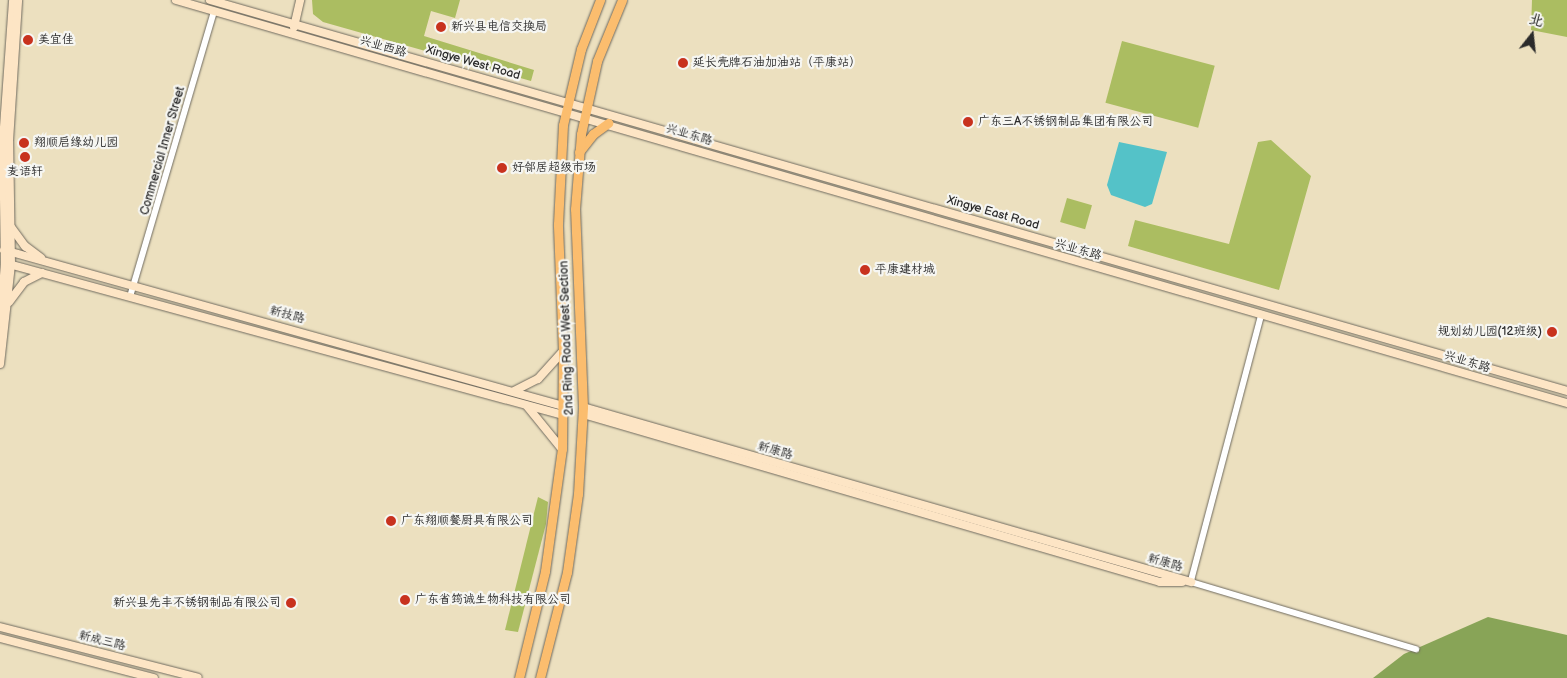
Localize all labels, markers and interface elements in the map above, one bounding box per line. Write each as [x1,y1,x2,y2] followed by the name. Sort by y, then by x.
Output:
[1507,10,1557,60] north arrow
[1527,10,1545,30] text: 北
[451,20,547,34] place label: 新兴县电信交换局
[435,21,447,33] marker: 新兴县电信交换局
[38,33,74,47] place label: 美宜佳
[358,33,408,61] street label: 兴业西路
[22,34,34,46] marker: 美宜佳
[424,43,522,83] street label: Xingye West Road
[693,56,861,70] place label: 延长壳牌石油加油站（平康站）
[677,57,689,69] marker: 延长壳牌石油加油站（平康站）
[138,85,188,217] street label: Commercial Inner Street
[978,115,1153,129] place label: 广东三A不锈钢制品集团有限公司
[962,116,974,128] marker: 广东三A不锈钢制品集团有限公司
[664,121,714,149] street label: 兴业东路
[34,136,118,150] place label: 翔顺启缘幼儿园
[18,137,30,149] marker: 翔顺启缘幼儿园
[19,151,31,163] marker: 麦语轩
[512,161,596,175] place label: 好邻居超级市场
[496,162,508,174] marker: 好邻居超级市场
[7,165,43,179] place label: 麦语轩
[945,193,1041,233] street label: Xingye East Road
[1053,236,1103,264] street label: 兴业东路
[557,260,577,416] street label: 2nd Ring Road West Section
[875,263,935,277] place label: 平康建材城
[859,264,871,276] marker: 平康建材城
[268,303,306,327] street label: 新技路
[1438,325,1542,339] place label: 规划幼儿园(12班级)
[1546,326,1558,338] marker: 规划幼儿园(12班级)
[1442,348,1492,376] street label: 兴业东路
[756,439,794,463] street label: 新康路
[401,514,533,528] place label: 广东翔顺餐厨具有限公司
[385,515,397,527] marker: 广东翔顺餐厨具有限公司
[1146,551,1184,575] street label: 新康路
[415,593,571,607] place label: 广东省筠诚生物科技有限公司
[399,594,411,606] marker: 广东省筠诚生物科技有限公司
[113,596,281,610] place label: 新兴县先丰不锈钢制品有限公司
[285,597,297,609] marker: 新兴县先丰不锈钢制品有限公司
[77,628,127,654] street label: 新成三路

